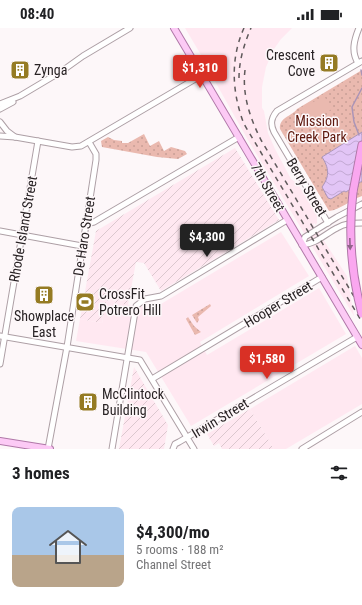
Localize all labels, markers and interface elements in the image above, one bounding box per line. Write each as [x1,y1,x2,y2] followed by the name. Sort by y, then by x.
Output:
[20,5,54,23] text: 08:40
[266,47,315,79] place label: Crescent Cove
[318,52,340,74] building icon: Crescent Cove
[167,55,233,89] pin: $1,310
[9,59,31,81] building icon: Zynga
[182,60,218,75] text: $1,310
[34,62,67,78] place label: Zynga
[287,113,348,145] park label: Mission Creek Park
[283,155,331,219] street label: Berry Street
[248,160,288,214] street label: 7th Street
[6,175,40,283] street label: Rhode Island Street
[70,195,98,277] street label: De Haro Street
[174,224,240,258] pin: $4,300
[189,229,225,244] text: $4,300
[347,238,354,250] one-way arrow
[241,277,315,331] street label: Hooper Street
[33,284,55,306] building icon: Showplace East
[99,286,161,318] place label: CrossFit Potrero Hill
[74,291,96,313] sports icon: CrossFit Potrero Hill
[14,308,74,340] place label: Showplace East
[234,346,300,380] pin: $1,580
[249,351,285,366] text: $1,580
[102,386,165,418] place label: McClintock Building
[77,391,99,413] building icon: McClintock Building
[189,395,251,441] street label: Irwin Street
[328,462,350,484] icon: filters
[12,463,70,483] text: 3 homes
[136,522,210,542] text: $4,300/mo
[44,523,92,571] icon: home
[136,542,223,557] text: 5 rooms · 188 m²
[136,557,211,572] text: Channel Street

